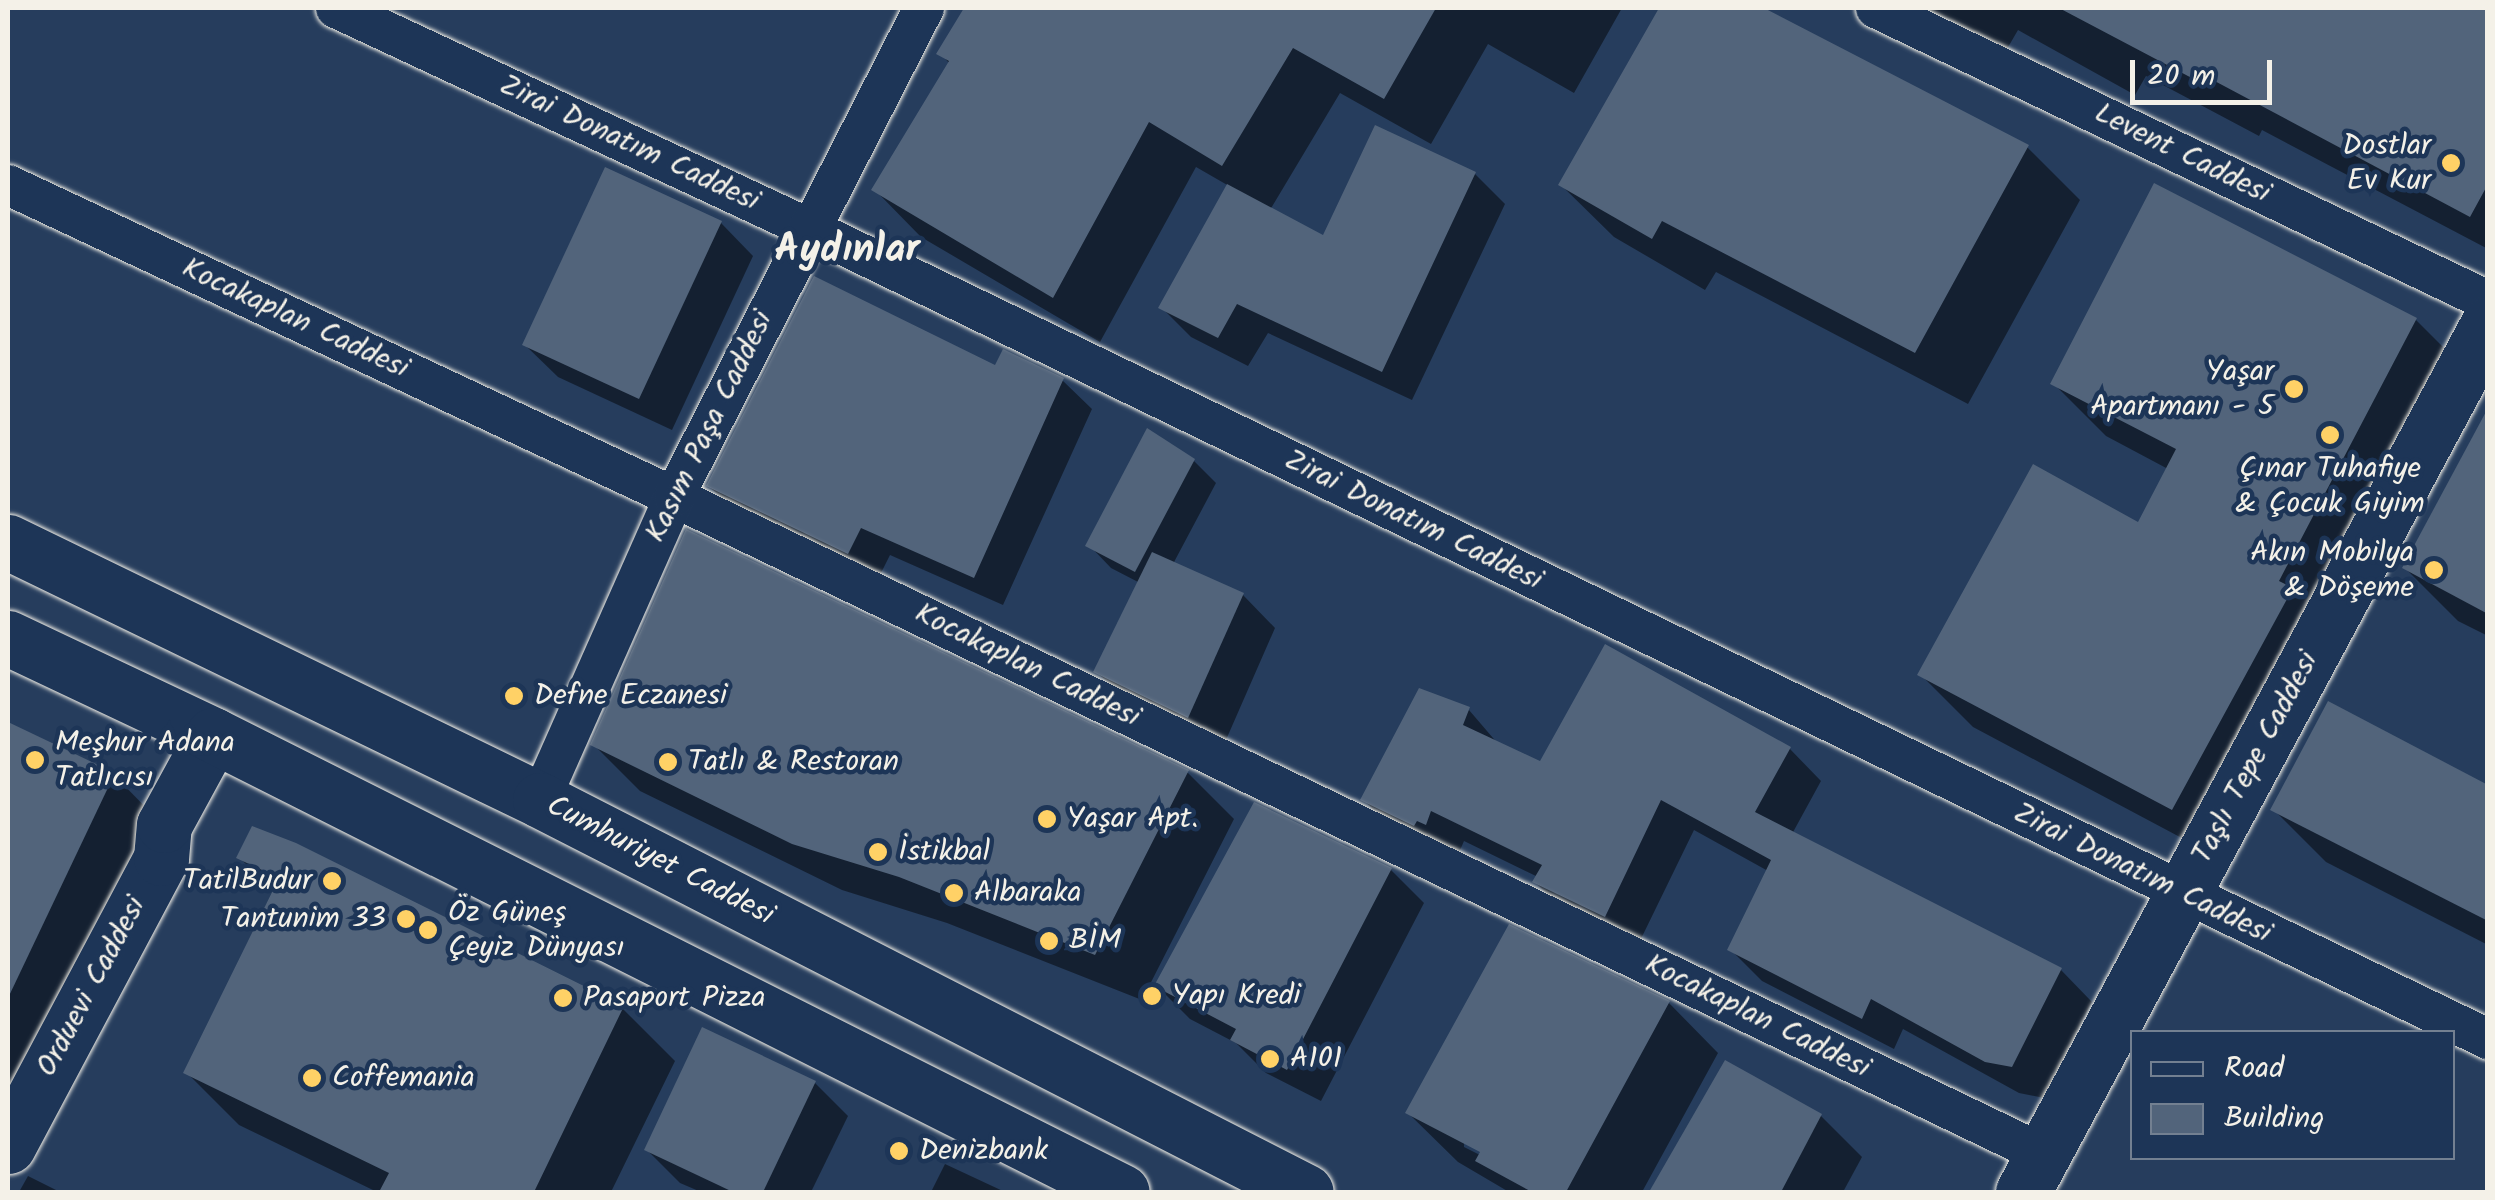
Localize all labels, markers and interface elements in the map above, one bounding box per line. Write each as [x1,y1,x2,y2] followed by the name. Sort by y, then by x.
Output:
[2135,40,2278,102] scale bar
[2147,53,2215,101] text: 20 m
[493,68,765,220] street label: Zirai Donatım Caddesi
[2088,96,2276,212] street label: Levent Caddesi
[2342,128,2431,198] place label: Dostlar Ev Kur
[2440,152,2462,174] marker: Dostlar Ev Kur
[774,226,920,274] district label: Aydınlar
[176,251,414,387] street label: Kocakaplan Caddesi
[638,305,782,549] street label: Kasım Paşa Caddesi
[2090,354,2274,424] place label: Yaşar Apartmanı - 5
[2283,378,2305,400] marker: Yaşar Apartmanı - 5
[2319,424,2341,446] marker: Çınar Tuhafiye & Çocuk Giyim
[1278,443,1548,599] street label: Zirai Donatım Caddesi
[2235,451,2425,522] place label: Çınar Tuhafiye & Çocuk Giyim
[2250,535,2414,606] place label: Akın Mobilya & Döşeme
[2423,559,2445,581] marker: Akın Mobilya & Döşeme
[909,596,1145,736] street label: Kocakaplan Caddesi
[2185,646,2327,870] street label: Taşlı Tepe Caddesi
[534,678,727,714] place label: Defne Eczanesi
[503,685,525,707] marker: Defne Eczanesi
[55,725,235,796] place label: Meşhur Adana Tatlıcısı
[688,744,899,780] place label: Tatlı & Restoran
[24,749,46,771] marker: Meşhur Adana Tatlıcısı
[657,751,679,773] marker: Tatlı & Restoran
[540,788,780,934] street label: Cumhuriyet Caddesi
[2007,796,2277,952] street label: Zirai Donatım Caddesi
[1067,801,1198,837] place label: Yaşar Apt.
[1036,808,1058,830] marker: Yaşar Apt.
[898,834,990,870] place label: İstikbal
[867,841,889,863] marker: İstikbal
[183,863,312,899] place label: TatilBudur
[321,870,343,892] marker: TatilBudur
[974,875,1082,911] place label: Albaraka
[943,882,965,904] marker: Albaraka
[30,891,154,1083] street label: Orduevi Caddesi
[448,895,624,966] place label: Öz Güneş Çeyiz Dünyası
[221,901,386,937] place label: Tantunim 33
[395,908,417,930] marker: Tantunim 33
[417,919,439,941] marker: Öz Güneş Çeyiz Dünyası
[1069,923,1121,959] place label: BİM
[1038,930,1060,952] marker: BİM
[1639,947,1875,1087] street label: Kocakaplan Caddesi
[1172,978,1301,1014] place label: Yapı Kredi
[583,980,766,1016] place label: Pasaport Pizza
[1141,985,1163,1007] marker: Yapı Kredi
[552,987,574,1009] marker: Pasaport Pizza
[2130,1030,2455,1160] legend
[1290,1041,1342,1077] place label: A101
[2224,1045,2284,1093] text: Road
[1259,1048,1281,1070] marker: A101
[332,1060,475,1096] place label: Coffemania
[301,1067,323,1089] marker: Coffemania
[2224,1095,2324,1143] text: Building
[919,1133,1048,1169] place label: Denizbank
[888,1140,910,1162] marker: Denizbank

